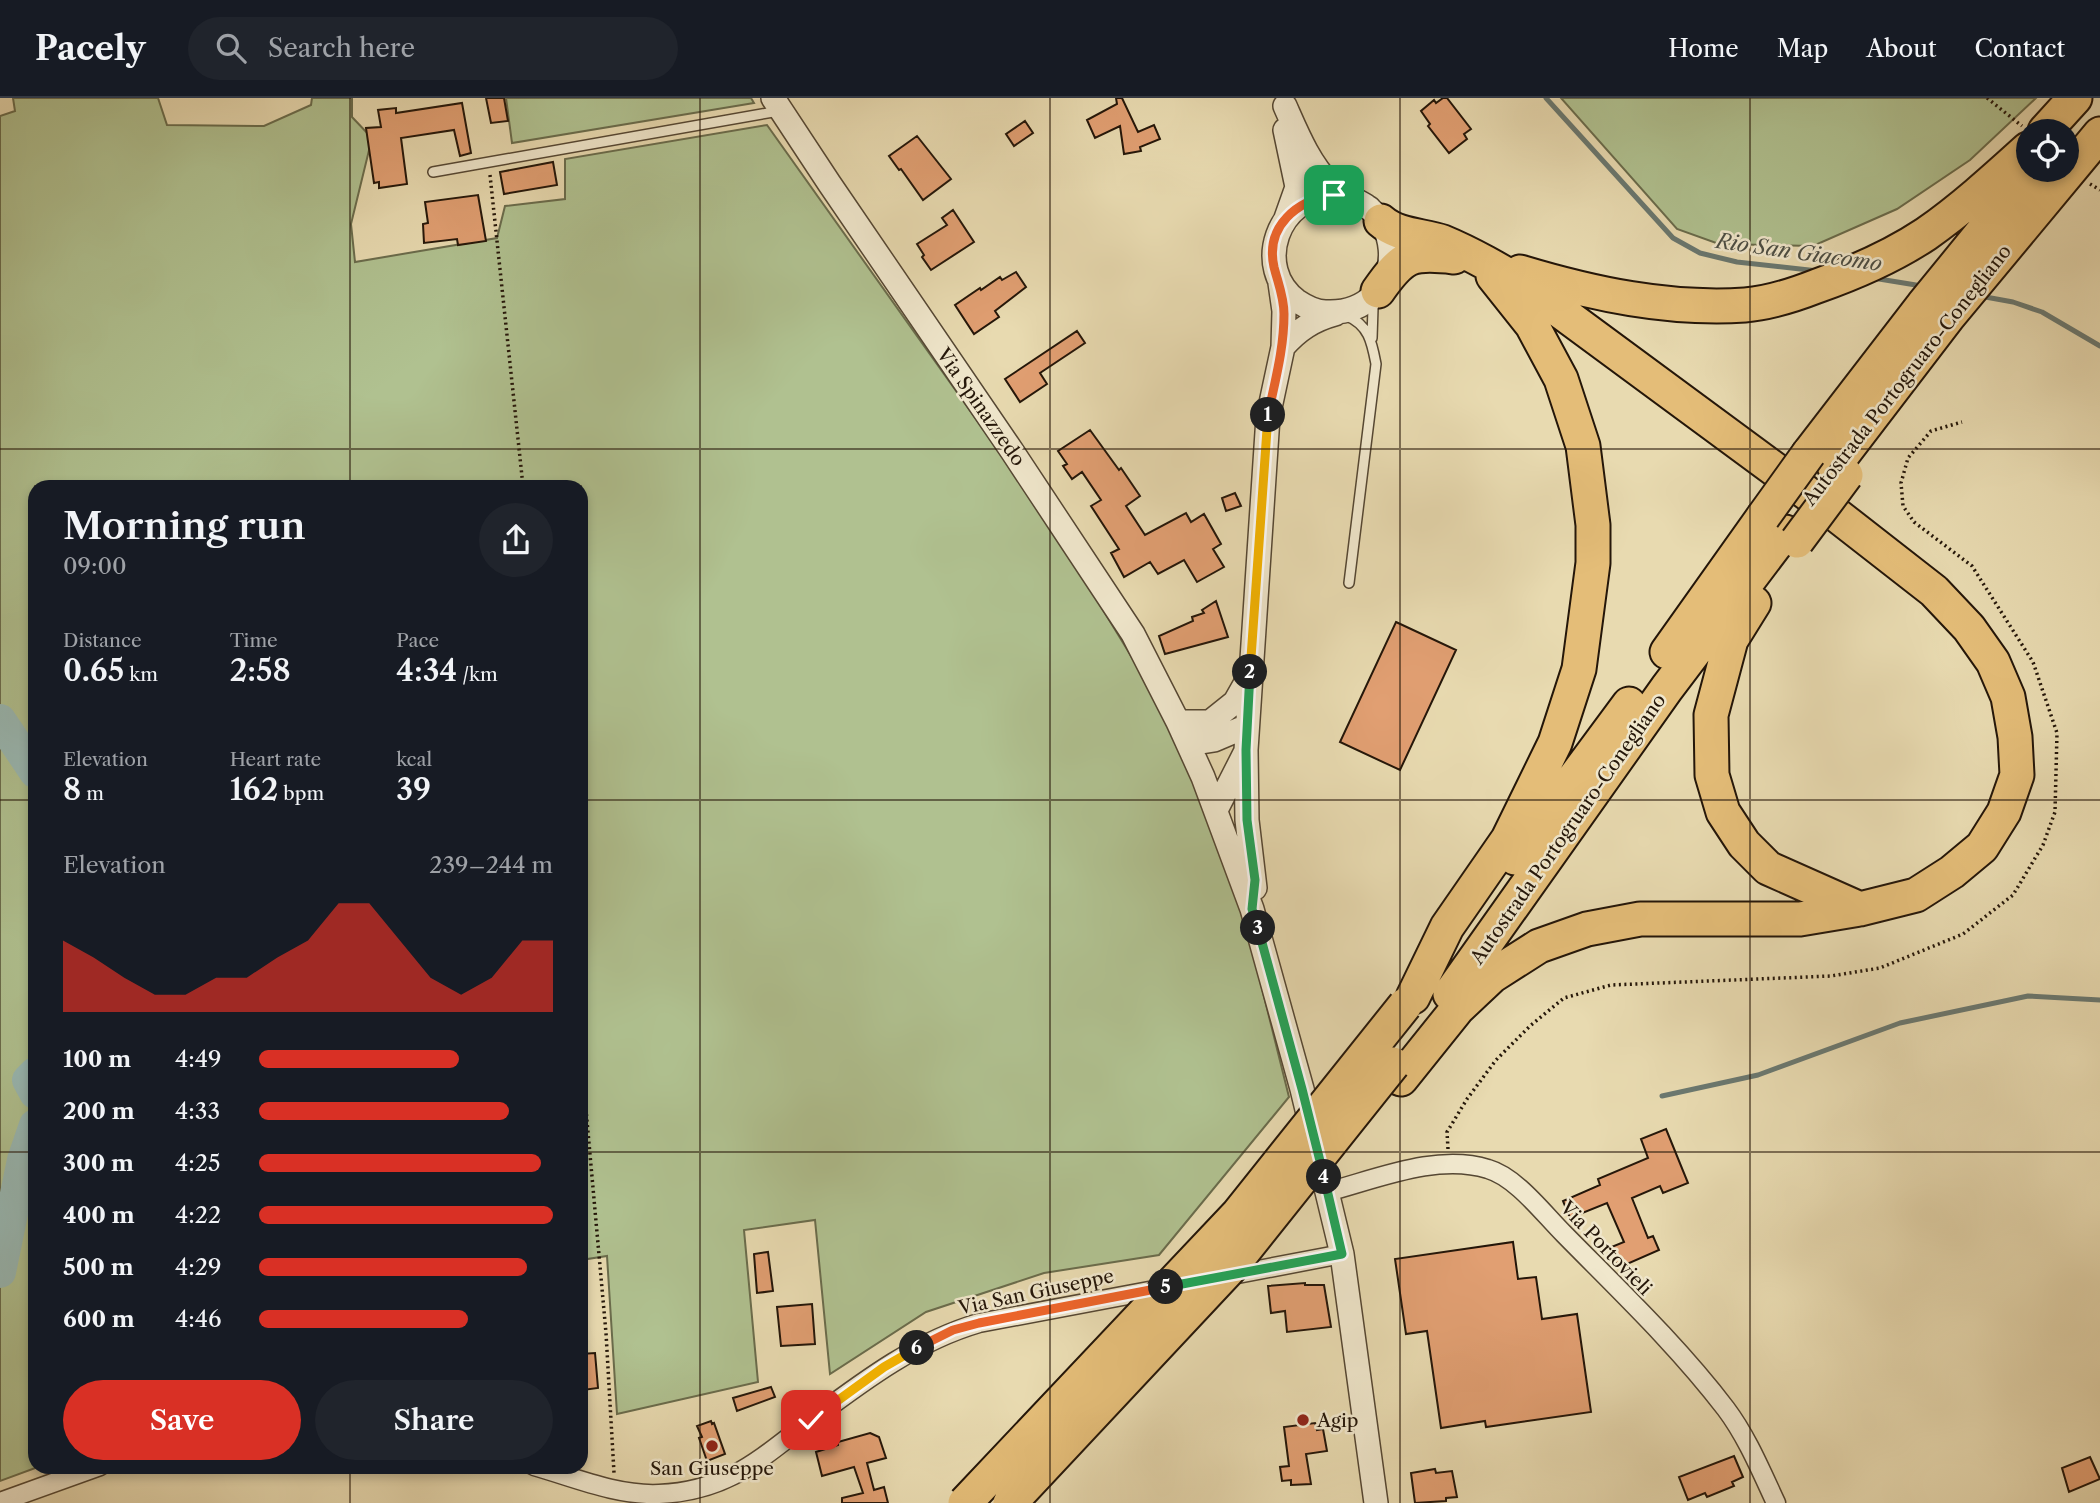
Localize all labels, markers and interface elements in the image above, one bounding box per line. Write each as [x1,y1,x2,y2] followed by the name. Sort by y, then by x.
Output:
[188,17,678,80] search box
[35,28,146,69] text: Pacely
[212,29,250,67] icon: search
[268,32,415,64] text: Search here
[1668,34,1739,63] text: Home
[1777,34,1828,63] text: Map
[1866,34,1937,63] text: About
[1975,34,2065,63] text: Contact
[2016,119,2079,182] map controls
[2016,119,2079,182] button: locate
[1304,165,1364,225] pin
[1315,176,1353,214] icon: arrive
[1713,228,1884,276] water label: Rio San Giacomo
[1797,240,2016,511] street label: Autostrada Portogruaro-Conegliano
[931,343,1030,470] street label: Via Spinazzedo
[1250,398,1286,432] pin: 1
[1263,403,1272,426] text: 1
[63,502,306,549] text: Morning run
[479,503,553,577] button: share
[63,552,127,580] text: 09:00
[63,629,142,652] text: Distance
[230,629,278,652] text: Time
[396,629,439,652] text: Pace
[63,652,124,689] text: 0.65
[230,652,291,689] text: 2:58
[396,652,457,689] text: 4:34
[1232,654,1268,690] pin: 2
[1244,660,1255,683] text: 2
[124,663,158,686] text: km
[457,663,498,686] text: /km
[1465,689,1671,969] street label: Autostrada Portogruaro-Conegliano
[63,748,148,771] text: Elevation
[230,748,321,771] text: Heart rate
[396,748,432,771] text: kcal
[63,771,81,808] text: 8
[230,771,278,808] text: 162
[396,771,431,808] text: 39
[81,782,104,805] text: m
[278,782,324,805] text: bpm
[63,851,166,879] text: Elevation
[429,851,553,879] text: 239–244 m
[1240,910,1276,946] pin: 3
[1252,916,1263,939] text: 3
[63,1045,131,1073] text: 100 m
[175,1045,222,1073] text: 4:49
[63,1097,135,1125] text: 200 m
[175,1097,220,1125] text: 4:33
[63,1149,134,1177] text: 300 m
[175,1149,220,1177] text: 4:25
[1306,1160,1342,1194] pin: 4
[1318,1165,1329,1188] text: 4
[1555,1195,1657,1300] street label: Via Portovieli
[63,1201,135,1229] text: 400 m
[175,1201,221,1229] text: 4:22
[63,1253,134,1281] text: 500 m
[175,1253,221,1281] text: 4:29
[955,1264,1116,1320] street label: Via San Giuseppe
[1148,1270,1184,1304] pin: 5
[1160,1275,1171,1298] text: 5
[63,1305,135,1333] text: 600 m
[175,1305,222,1333] text: 4:46
[900,1330,934,1366] pin: 6
[911,1336,922,1359] text: 6
[63,1380,301,1460] button: Save
[315,1380,553,1460] button: Share
[781,1390,841,1450] pin
[792,1401,830,1439] icon: check
[1316,1409,1359,1432] place label: Agip
[1295,1412,1311,1428] marker: Agip
[704,1438,720,1454] marker: San Giuseppe
[650,1457,774,1480] place label: San Giuseppe

